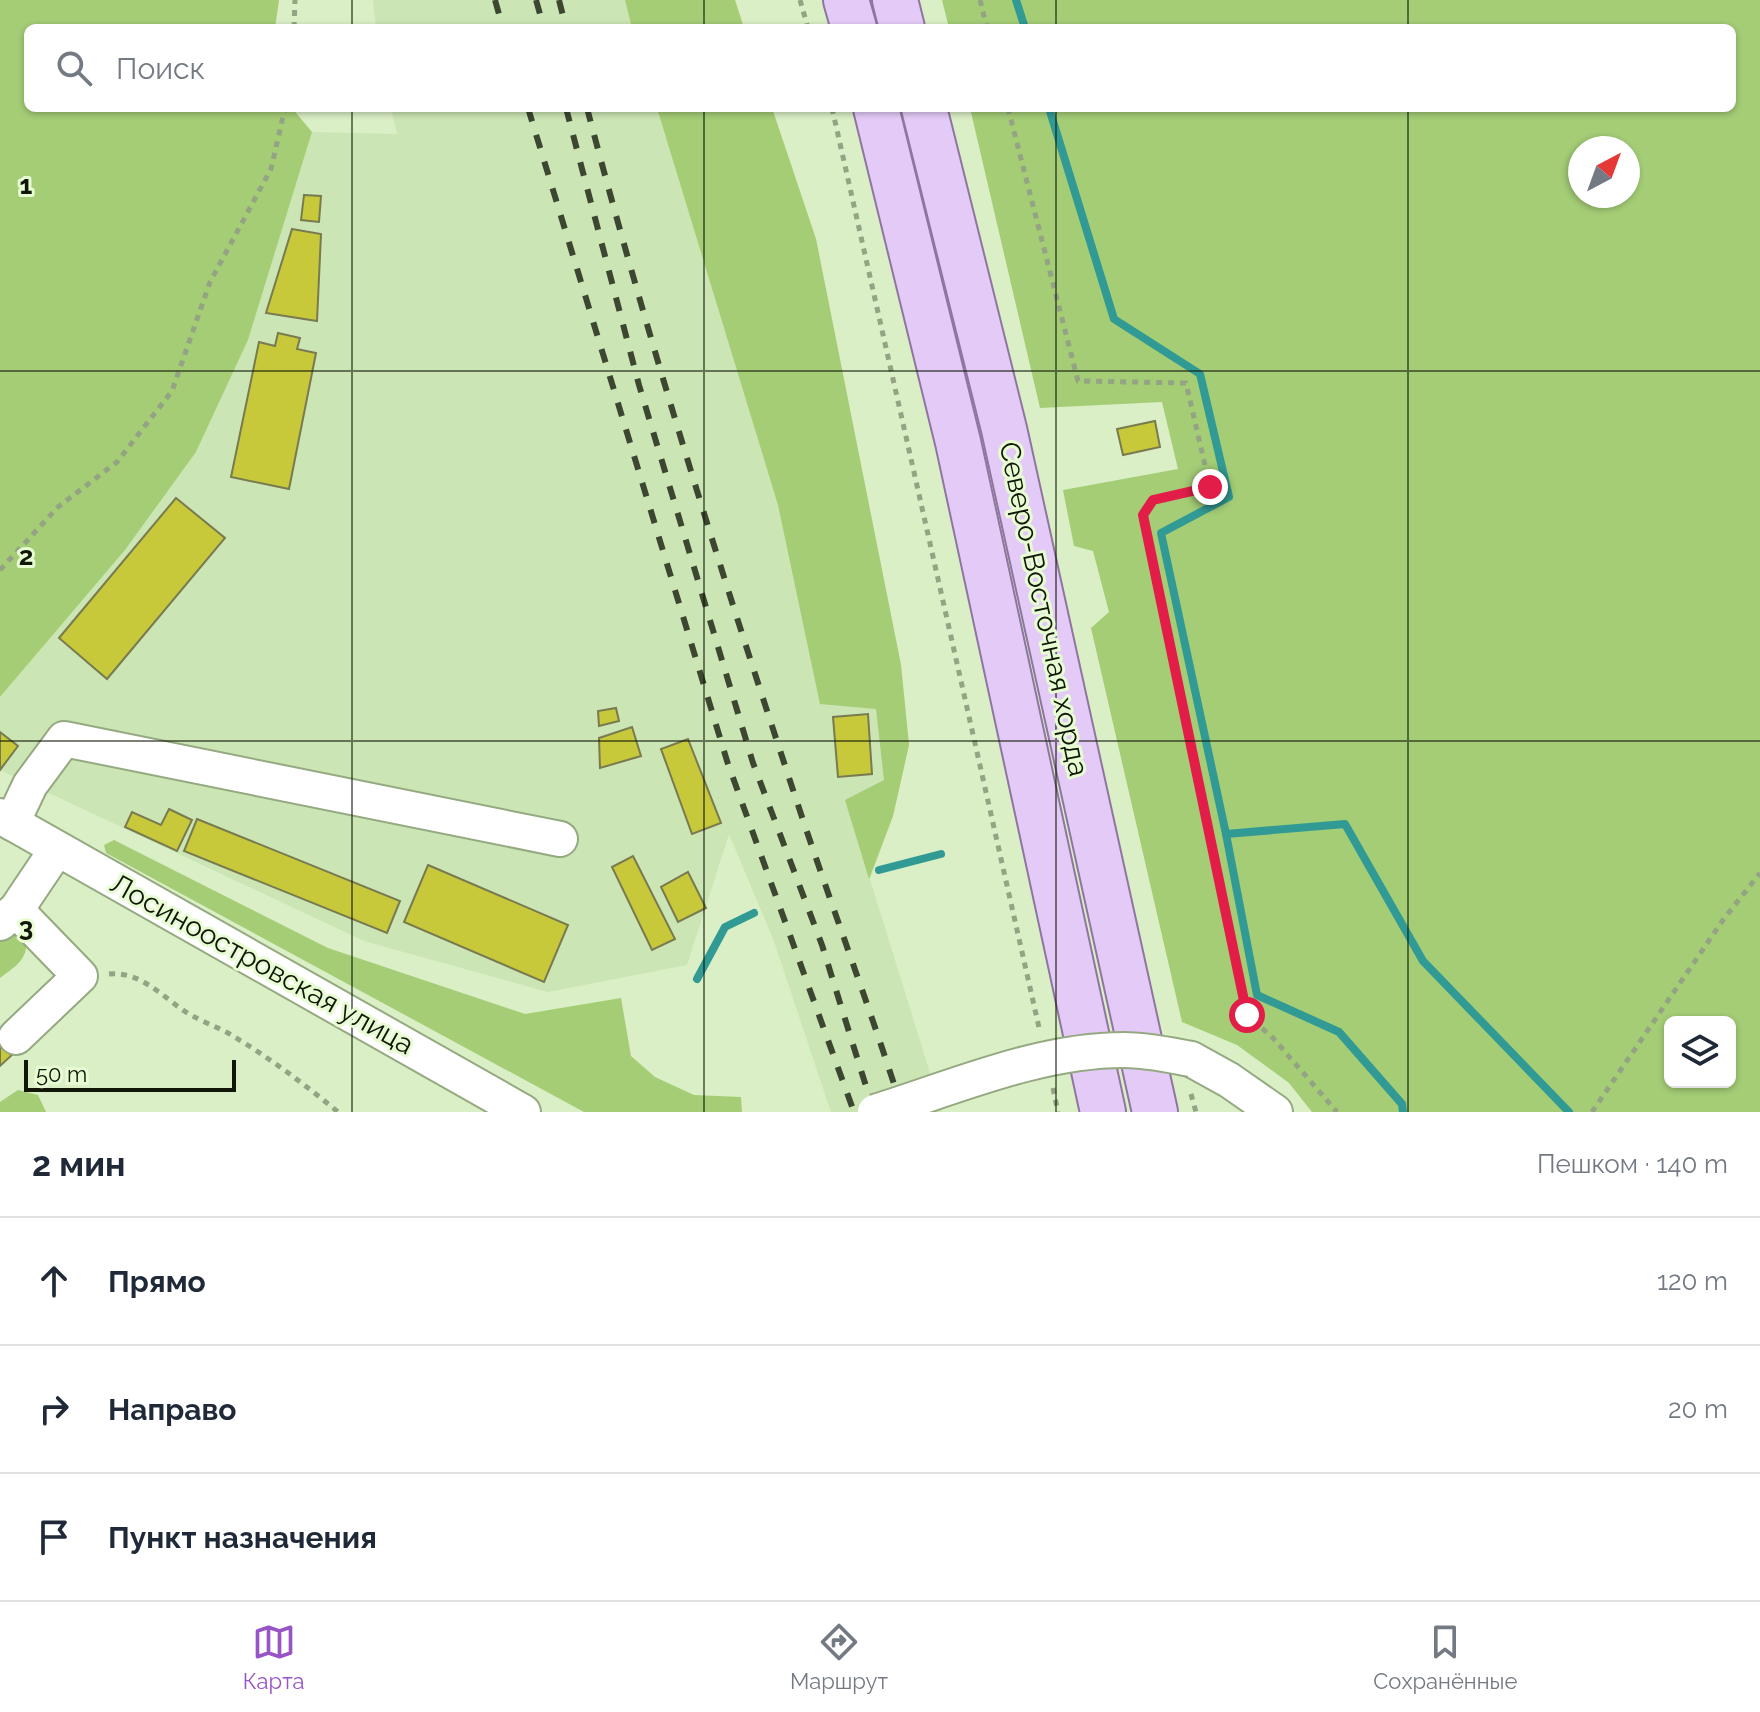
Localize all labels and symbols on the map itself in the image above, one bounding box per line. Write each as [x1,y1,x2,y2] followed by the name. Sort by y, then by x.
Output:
[1568,136,1640,208] north arrow
[20,170,33,200] text: 1
[992,439,1096,779] street label: Северо-Восточная хорда
[1192,469,1228,505] route end
[19,541,33,571] text: 2
[105,867,419,1061] street label: Лосиноостровская улица
[19,912,33,942] text: 3
[1229,997,1265,1033] route start
[24,1056,236,1092] scale bar

